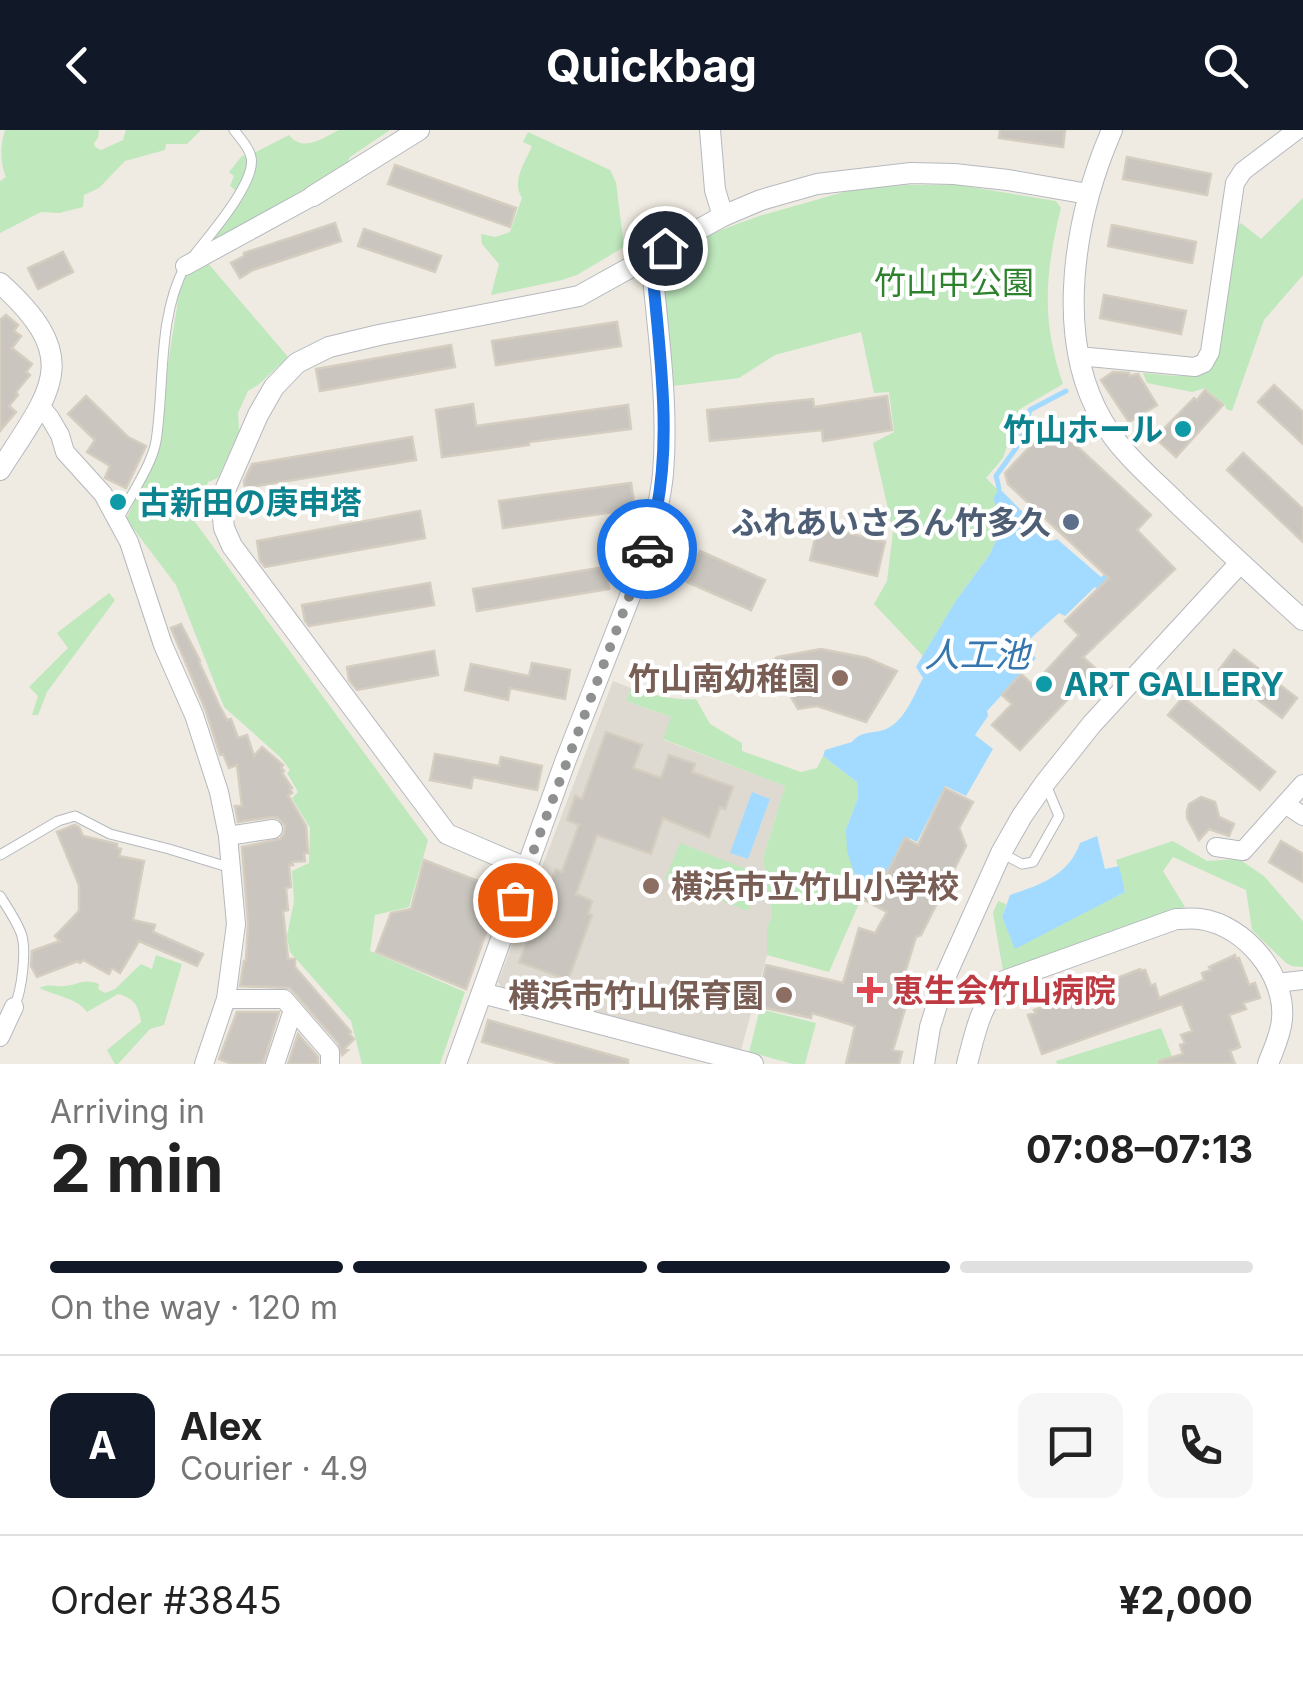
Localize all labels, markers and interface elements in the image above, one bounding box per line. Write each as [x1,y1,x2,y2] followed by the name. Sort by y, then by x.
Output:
[50,38,105,93] icon: back
[546,38,757,93] text: Quickbag
[1198,38,1253,93] icon: search
[623,206,708,291] pin
[638,221,693,276] icon: home
[874,263,1034,302] park label: 竹山中公園
[1003,410,1163,449] place label: 竹山ホール
[1172,418,1194,440] marker: 竹山ホール
[138,483,362,522] place label: 古新田の庚申塔
[107,491,129,513] marker: 古新田の庚申塔
[597,499,697,599] courier
[731,503,1051,542] place label: ふれあいさろん竹多久
[1060,511,1082,533] marker: ふれあいさろん竹多久
[620,522,675,577] icon: car
[924,633,1032,675] water label: 人工池
[628,659,820,698] place label: 竹山南幼稚園
[1064,665,1284,704] place label: ART GALLERY
[829,667,851,689] marker: 竹山南幼稚園
[1033,673,1055,695] marker: ART GALLERY
[473,858,558,943] pin
[671,867,959,906] place label: 横浜市立竹山小学校
[488,873,543,928] icon: bag
[640,875,662,897] marker: 横浜市立竹山小学校
[892,971,1116,1010] place label: 恵生会竹山病院
[508,976,764,1015] place label: 横浜市竹山保育園
[857,977,883,1003] marker: 恵生会竹山病院
[773,984,795,1006] marker: 横浜市竹山保育園
[50,1092,205,1131] text: Arriving in
[1026,1126,1253,1172] text: 07:08–07:13
[50,1129,224,1208] text: 2 min
[50,1288,338,1327] text: On the way · 120 m
[1018,1393,1123,1498] button: chat
[1148,1393,1253,1498] button: phone
[180,1403,263,1449] text: Alex
[88,1422,117,1468] text: A
[180,1449,368,1488] text: Courier · 4.9
[50,1577,282,1623] text: Order #3845
[1119,1577,1253,1623] text: ¥2,000

